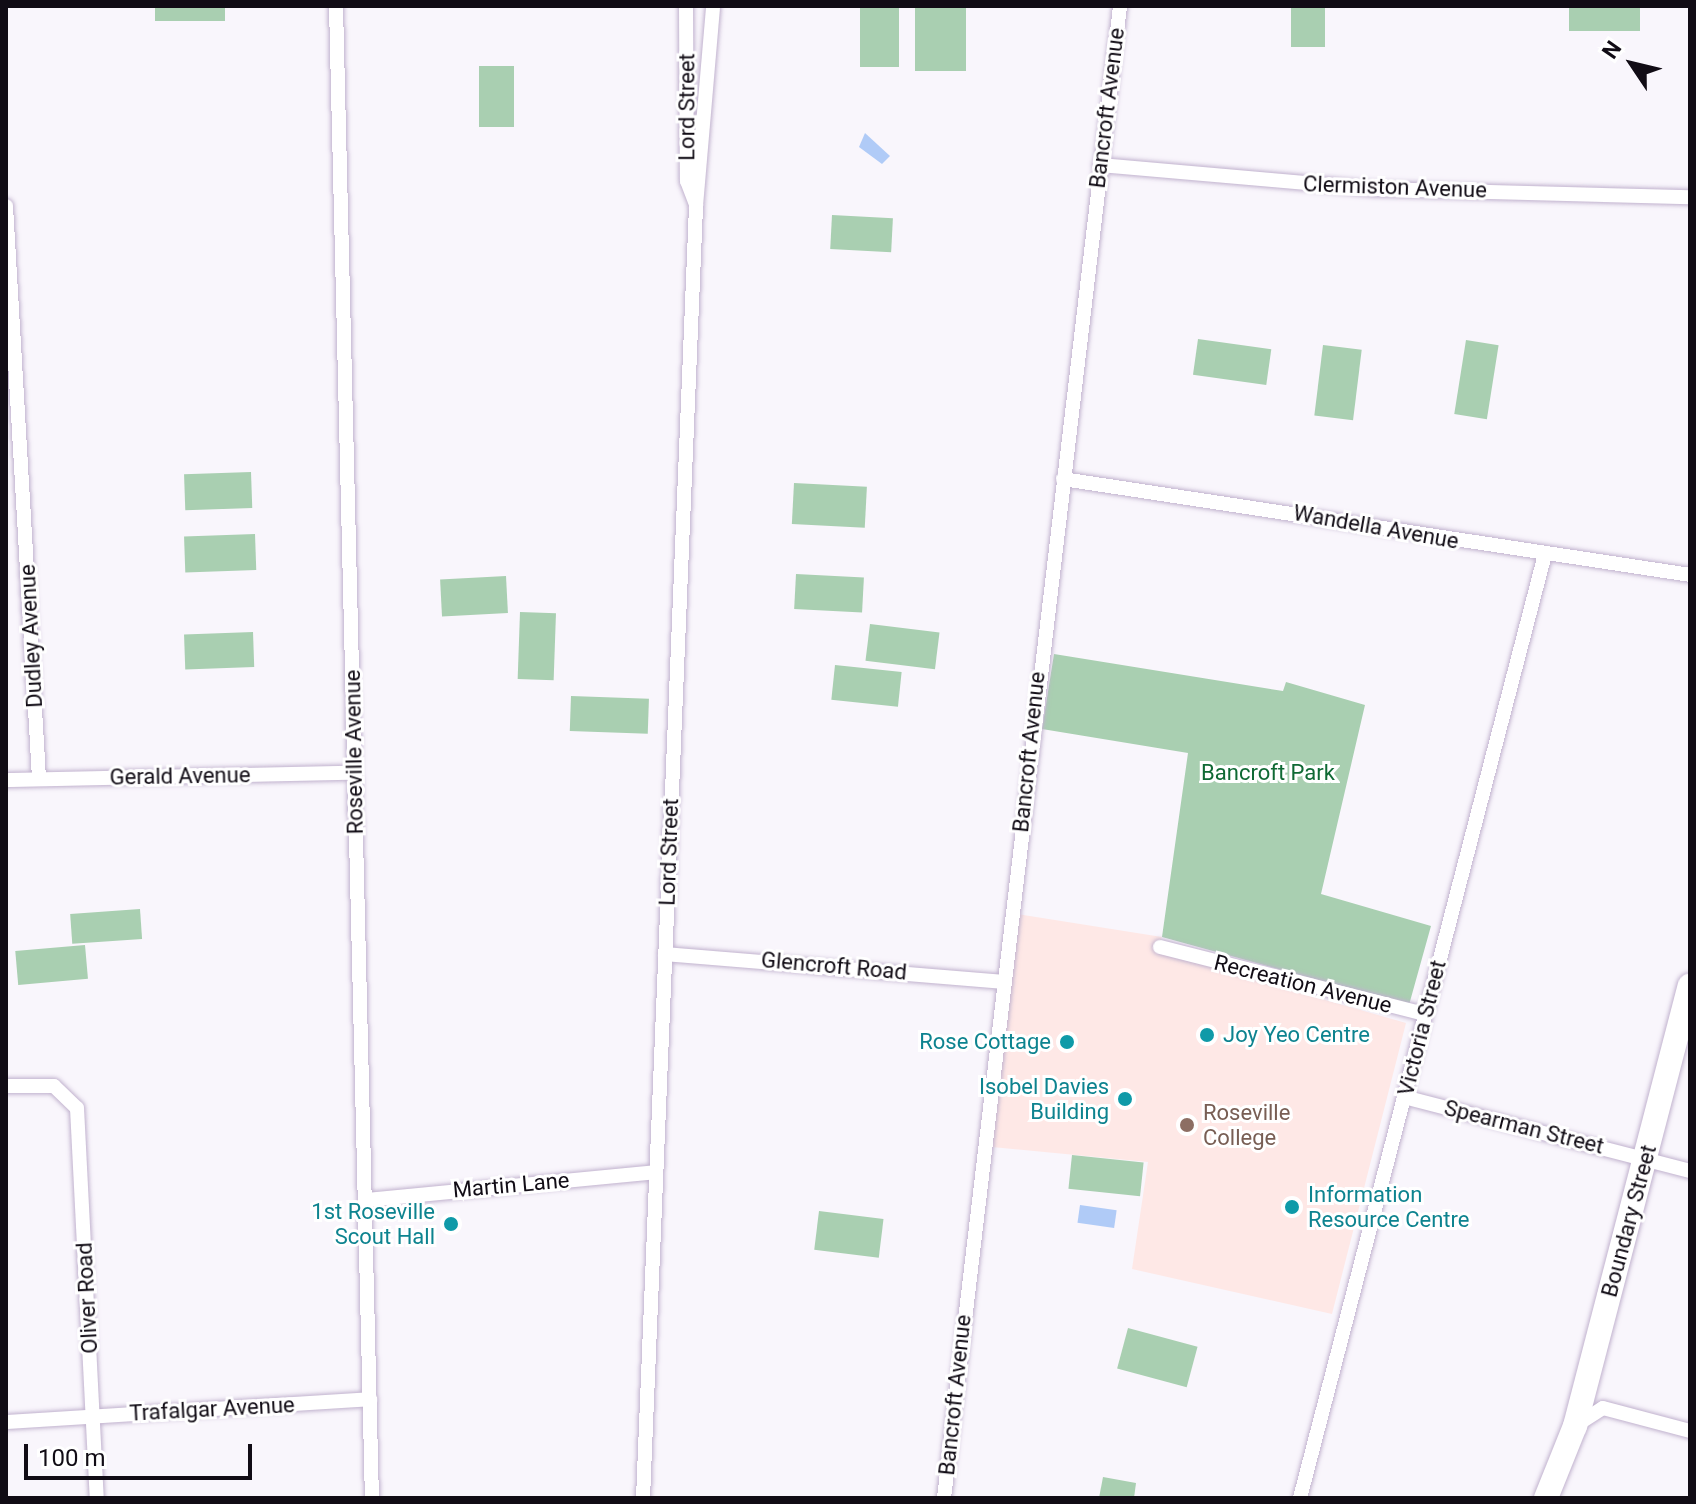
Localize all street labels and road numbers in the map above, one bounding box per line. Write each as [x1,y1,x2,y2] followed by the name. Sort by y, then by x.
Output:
[1084,26,1130,190] street label: Bancroft Avenue
[674,53,700,161] street label: Lord Street
[1303,171,1487,203] street label: Clermiston Avenue
[1291,499,1461,555] street label: Wandella Avenue
[14,564,48,708] street label: Dudley Avenue
[339,669,369,835] street label: Roseville Avenue
[1007,670,1051,834] street label: Bancroft Avenue
[109,762,251,790] street label: Gerald Avenue
[654,798,684,906] street label: Lord Street
[760,946,908,986] street label: Glencroft Road
[1211,949,1395,1019] street label: Recreation Avenue
[1392,958,1452,1098] street label: Victoria Street
[1442,1094,1606,1160] street label: Spearman Street
[1596,1142,1662,1300] street label: Boundary Street
[452,1167,570,1203] street label: Martin Lane
[71,1242,103,1354] street label: Oliver Road
[933,1313,977,1477] street label: Bancroft Avenue
[129,1391,295,1427] street label: Trafalgar Avenue

